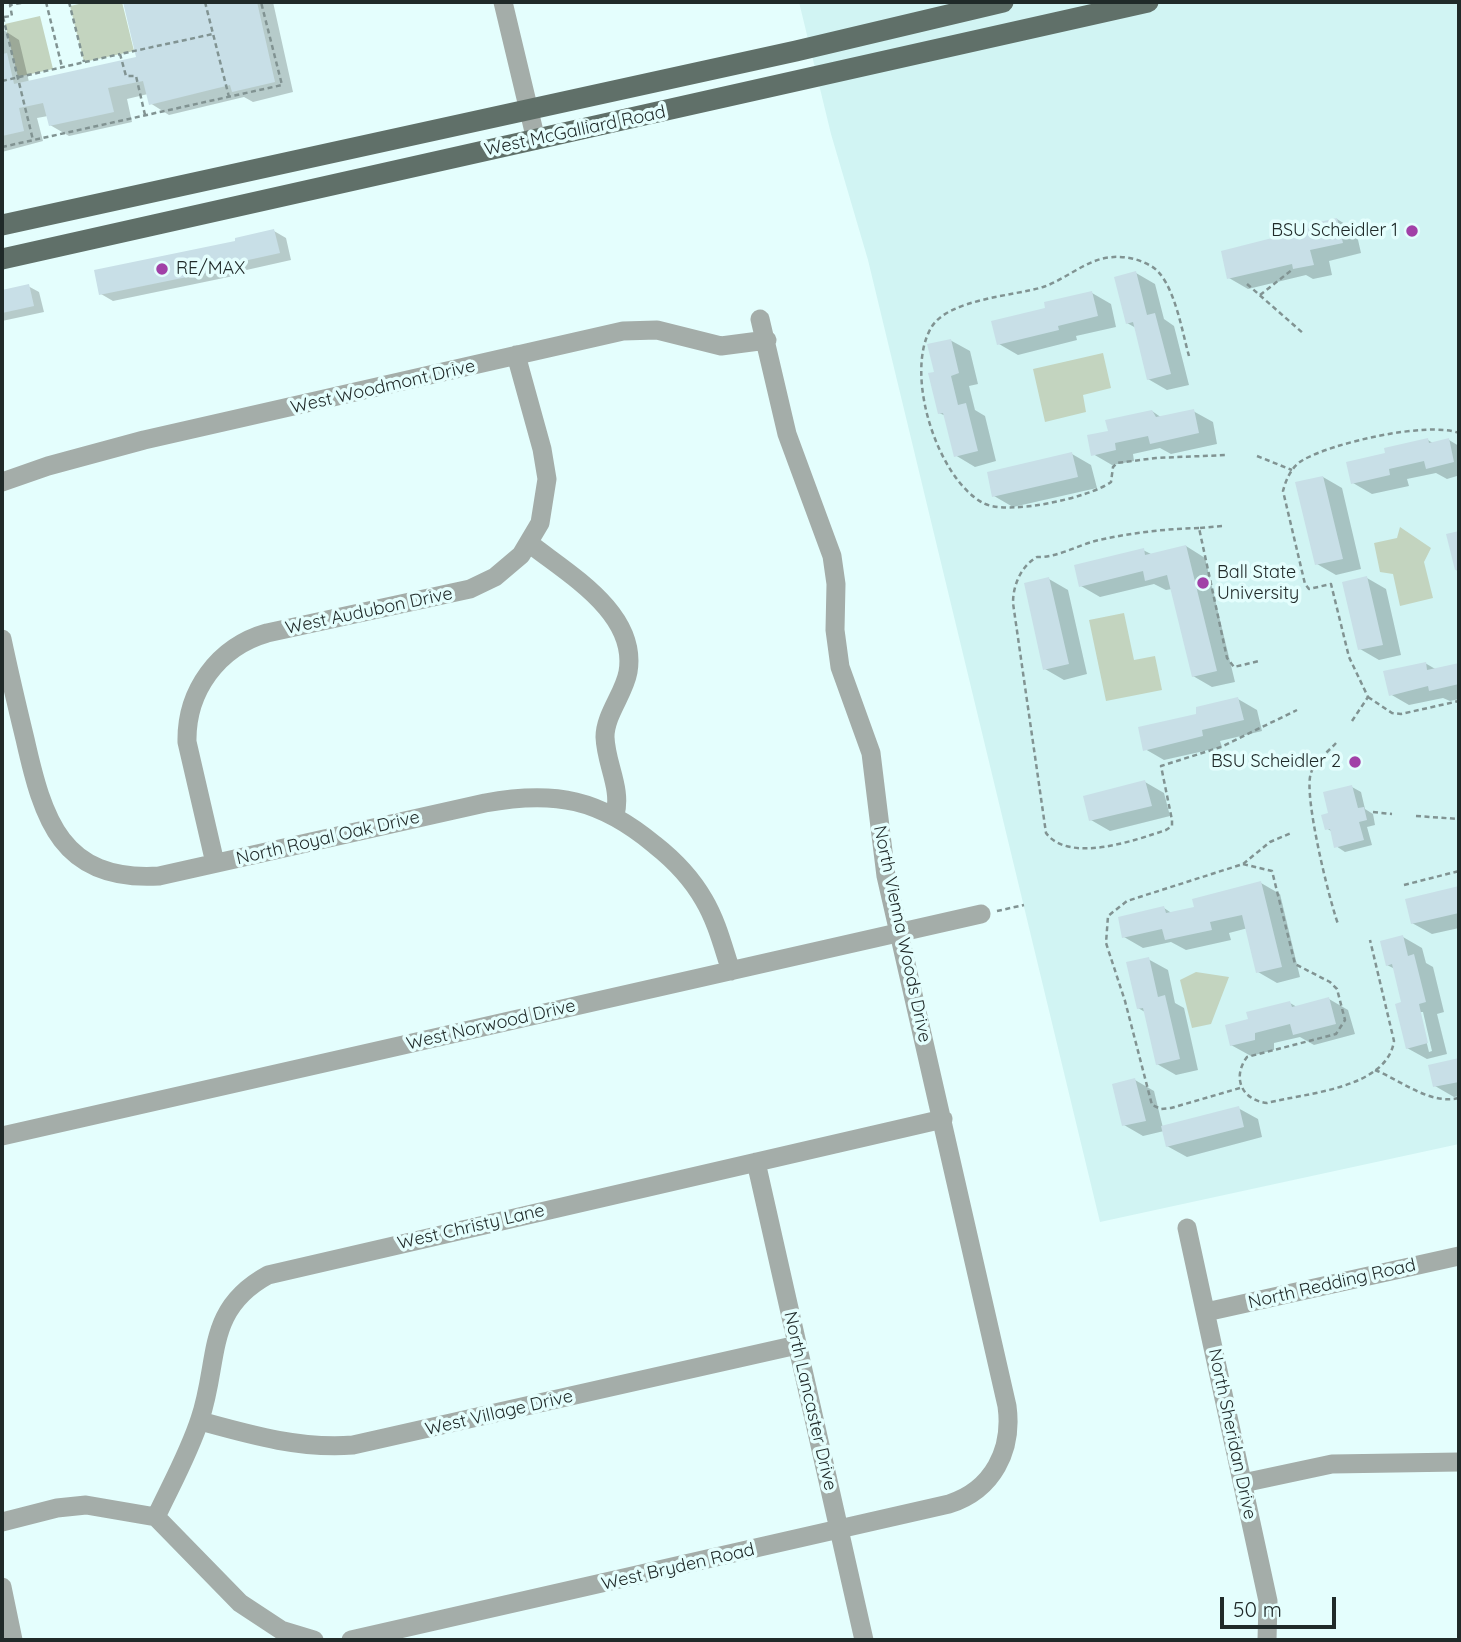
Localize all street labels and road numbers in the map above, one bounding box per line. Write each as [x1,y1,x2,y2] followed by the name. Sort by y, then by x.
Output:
[482,101,668,161] street label: West McGalliard Road
[289,355,477,419] street label: West Woodmont Drive
[283,583,455,639] street label: West Audubon Drive
[234,806,422,870] street label: North Royal Oak Drive
[868,824,936,1044] street label: North Vienna Woods Drive
[404,995,578,1055] street label: West Norwood Drive
[395,1200,547,1254] street label: West Christy Lane
[1246,1254,1418,1314] street label: North Redding Road
[779,1309,841,1493] street label: North Lancaster Drive
[1203,1347,1261,1521] street label: North Sheridan Drive
[423,1385,575,1441] street label: West Village Drive
[599,1539,757,1595] street label: West Bryden Road

